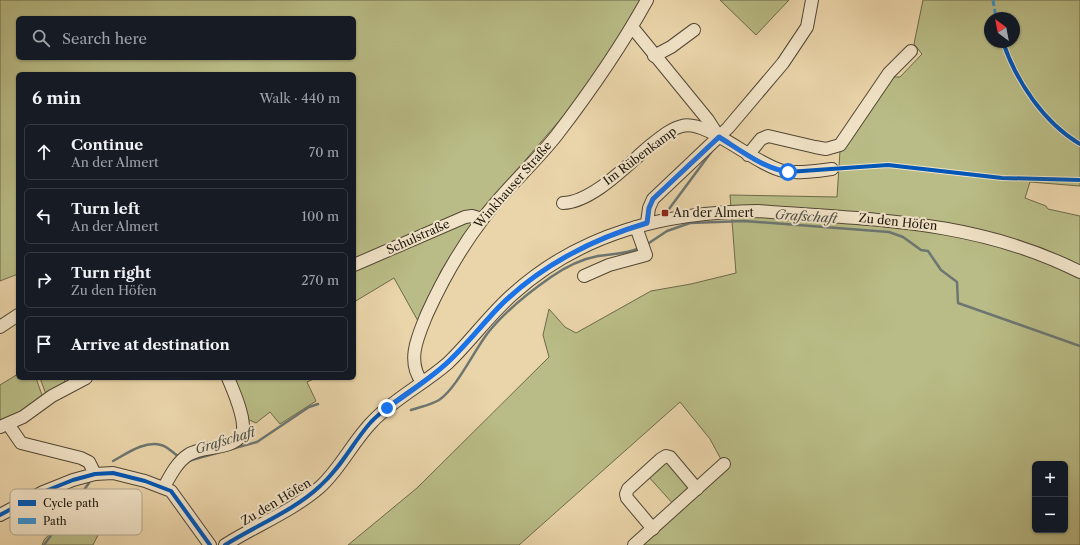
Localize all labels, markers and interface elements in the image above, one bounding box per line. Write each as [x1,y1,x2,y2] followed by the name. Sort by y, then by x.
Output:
[984,12,1020,48] north arrow
[16,16,356,60] search box
[30,27,52,49] icon: search
[62,29,147,48] text: Search here
[32,88,81,108] text: 6 min
[260,90,340,106] text: Walk · 440 m
[600,123,679,188] street label: Im Rübenkamp
[71,135,143,154] text: Continue
[470,138,555,232] street label: Winkhauser Straße
[33,141,55,163] icon: ahead
[309,144,339,160] text: 70 m
[71,154,159,170] text: An der Almert
[779,163,797,181] route start
[71,199,140,218] text: Turn left
[33,205,55,227] icon: left
[672,205,755,220] place label: An der Almert
[774,206,839,226] water label: Grafschaft
[301,208,339,224] text: 100 m
[660,208,670,218] marker: An der Almert
[858,210,939,233] street label: Zu den Höfen
[384,216,452,257] street label: Schulstraße
[71,218,159,234] text: An der Almert
[71,263,151,282] text: Turn right
[33,269,55,291] icon: right
[301,272,339,288] text: 270 m
[71,282,157,298] text: Zu den Höfen
[33,333,55,355] icon: arrive
[71,335,230,354] text: Arrive at destination
[378,399,396,417] route end
[193,423,259,457] water label: Grafschaft
[1032,461,1068,533] map controls
[1032,461,1068,497] button: +
[238,475,314,528] street label: Zu den Höfen
[10,489,142,535] legend
[43,496,99,510] text: Cycle path
[1032,497,1068,533] button: −
[43,514,67,528] text: Path

